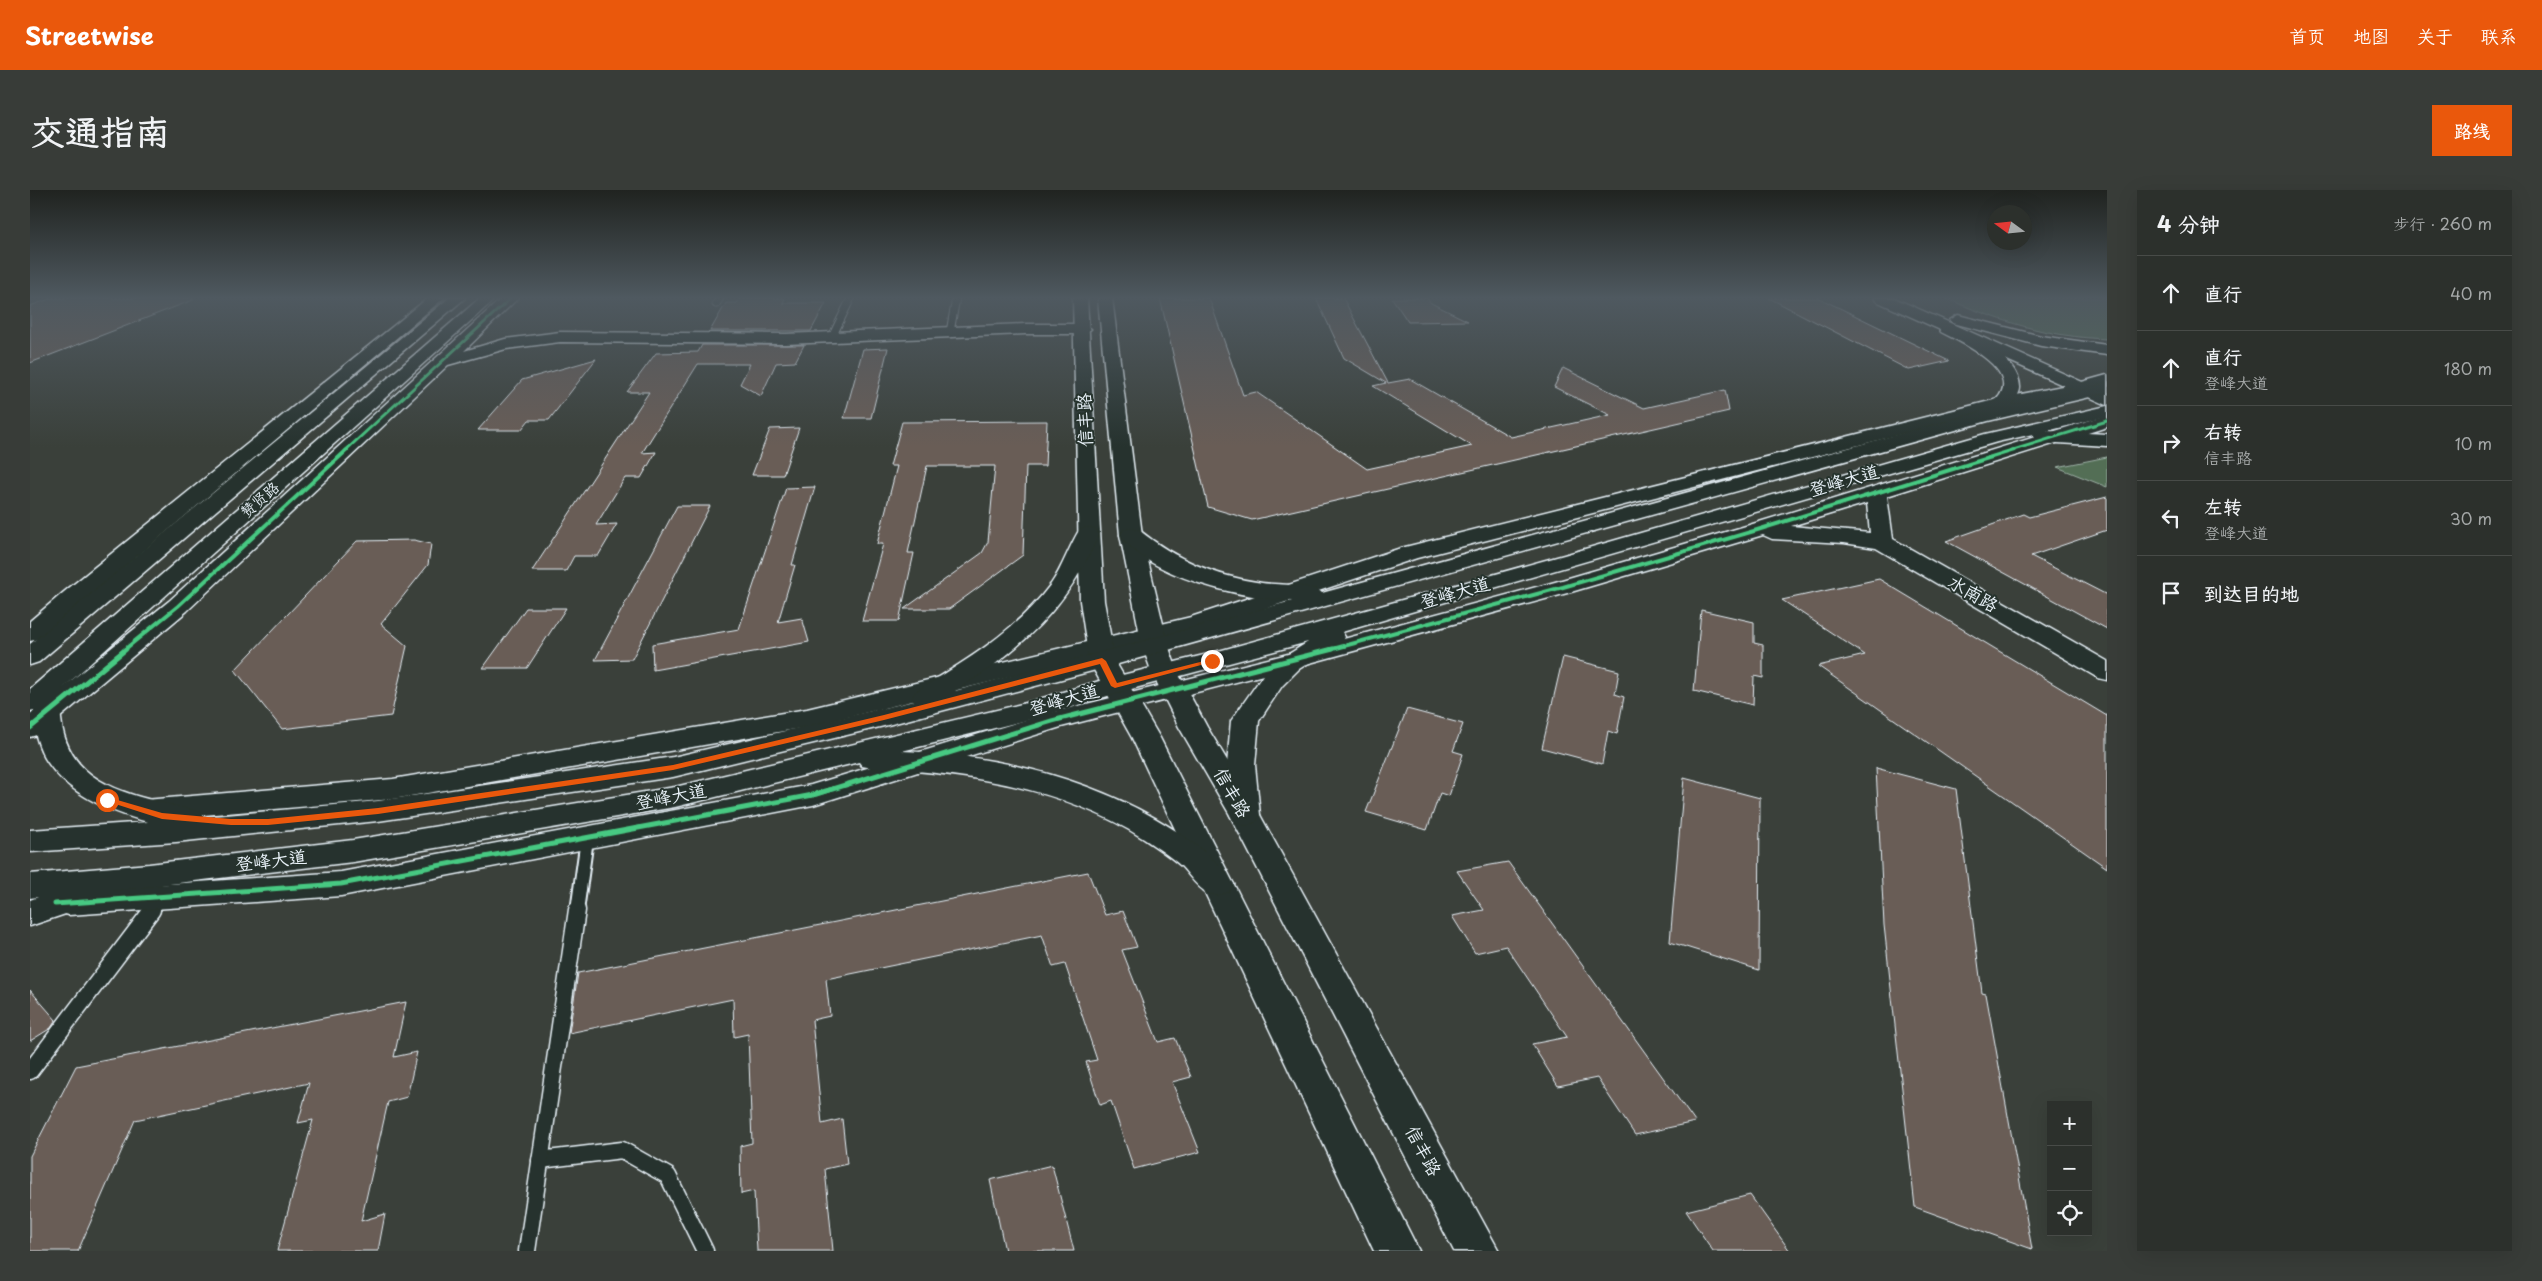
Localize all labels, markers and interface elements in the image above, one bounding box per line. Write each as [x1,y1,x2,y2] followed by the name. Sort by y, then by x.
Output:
[25,17,154,53] text: Streetwise
[2289,22,2325,49] text: 首页
[2353,22,2389,49] text: 地图
[2417,22,2453,49] text: 关于
[2481,22,2517,49] text: 联系
[30,104,170,157] text: 交通指南
[2432,105,2512,156] button: 路线
[1987,205,2032,250] north arrow
[2157,207,2220,239] text: 4 分钟
[2393,211,2492,235] text: 步行 · 260 m
[2157,279,2185,307] icon: ahead
[2204,279,2242,307] text: 直行
[2450,281,2492,305] text: 40 m
[2204,342,2242,370] text: 直行
[2157,354,2185,382] icon: ahead
[2444,356,2492,380] text: 180 m
[2204,370,2268,394] text: 登峰大道
[1069,393,1098,448] street label: 信丰路
[2204,417,2242,445] text: 右转
[2157,429,2185,457] icon: right
[2455,431,2492,455] text: 10 m
[2204,445,2252,469] text: 信丰路
[1805,457,1882,502] street label: 登峰大道
[234,475,284,522] street label: 赞贤路
[2204,492,2242,520] text: 左转
[2157,504,2185,532] icon: left
[2450,506,2492,530] text: 30 m
[2204,520,2268,544] text: 登峰大道
[1944,568,2004,618] street label: 水南路
[1416,569,1493,614] street label: 登峰大道
[2157,579,2185,607] icon: arrive
[2204,579,2299,607] text: 到达目的地
[1201,650,1224,673] route end
[1025,676,1102,721] street label: 登峰大道
[1208,762,1258,822] street label: 信丰路
[633,775,709,816] street label: 登峰大道
[96,789,119,812] route start
[233,842,308,877] street label: 登峰大道
[2047,1101,2092,1236] map controls
[2047,1101,2092,1146] button: +
[1400,1120,1449,1180] street label: 信丰路
[2047,1146,2092,1191] button: −
[2047,1191,2092,1236] button: locate

